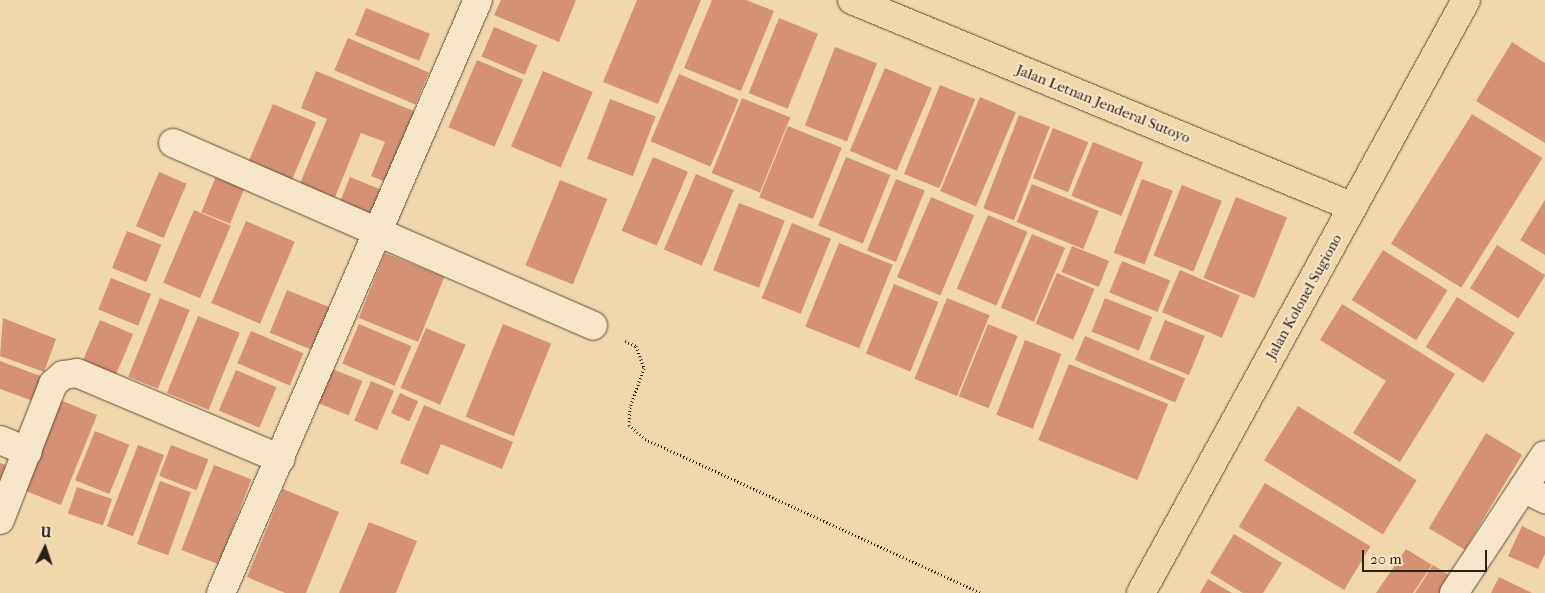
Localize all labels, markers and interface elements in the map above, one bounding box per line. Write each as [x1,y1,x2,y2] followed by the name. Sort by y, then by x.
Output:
[1013,61,1193,147] street label: Jalan Letnan Jenderal Sutoyo
[1262,231,1346,363] street label: Jalan Kolonel Sugiono
[20,523,70,573] north arrow
[40,524,52,541] text: U
[1365,540,1490,572] scale bar
[1370,550,1402,568] text: 20 m

